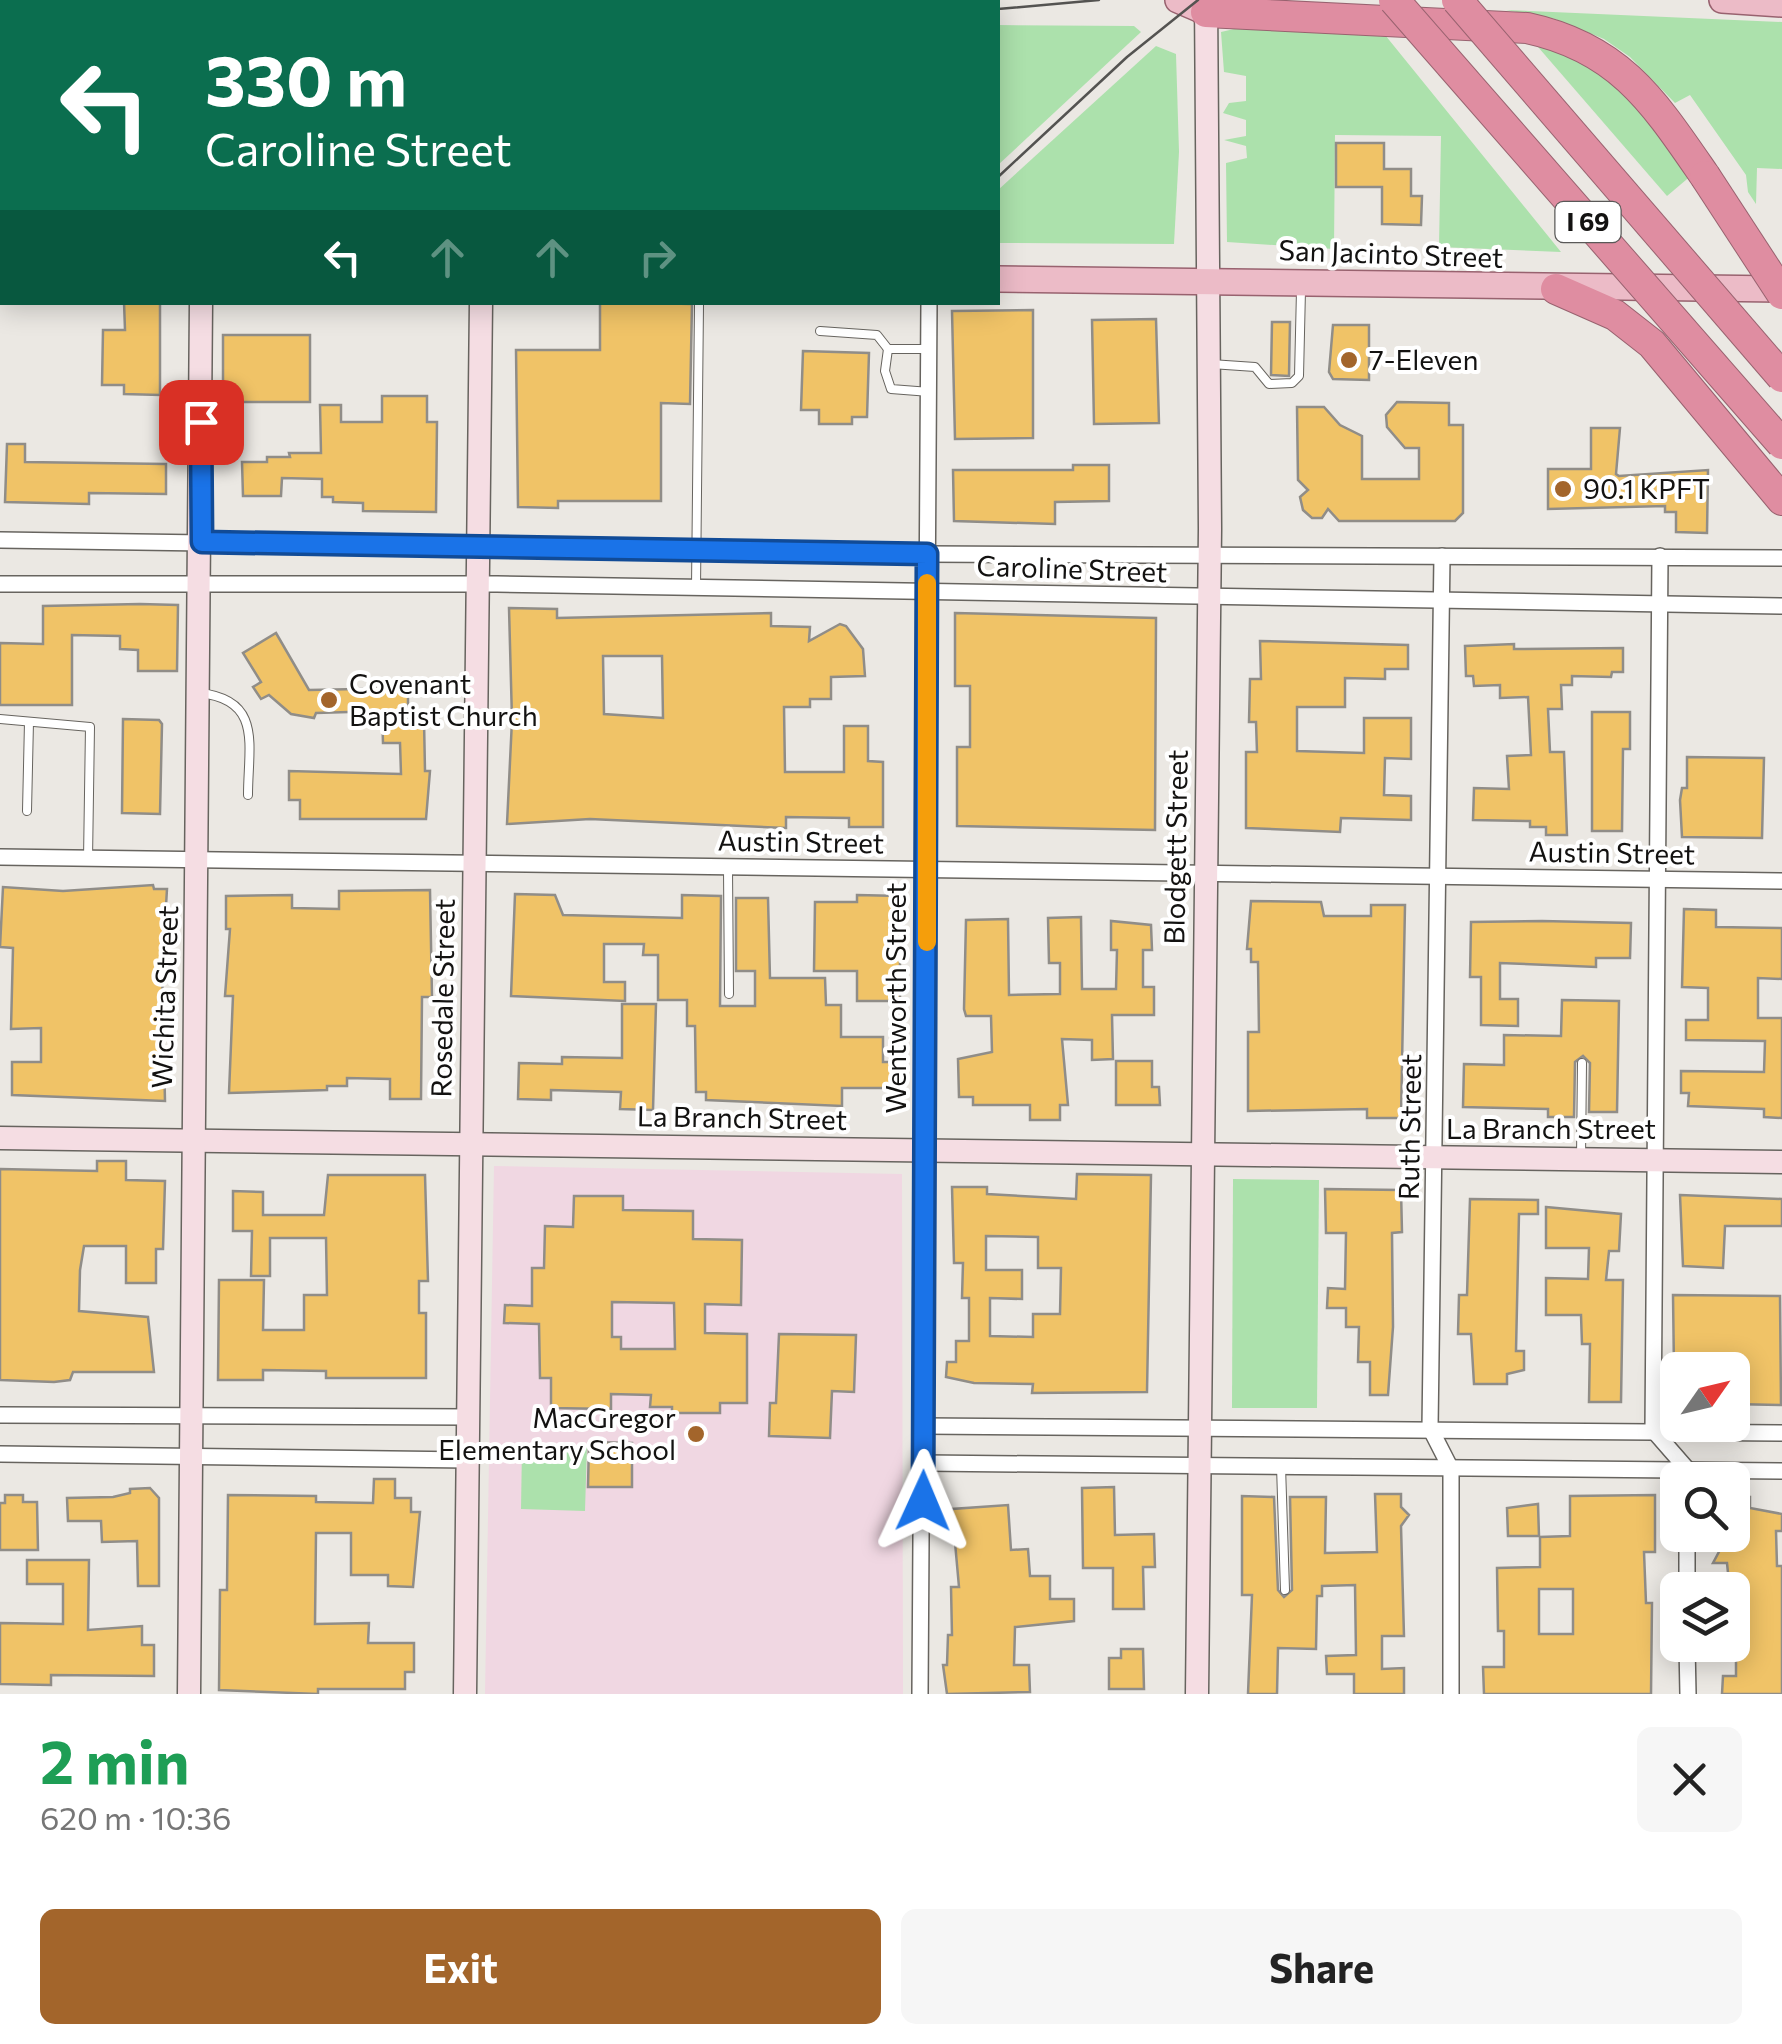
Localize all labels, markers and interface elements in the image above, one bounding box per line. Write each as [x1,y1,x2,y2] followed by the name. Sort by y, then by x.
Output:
[205,35,407,120] text: 330 m
[40,40,170,170] icon: left
[205,120,512,175] text: Caroline Street
[1556,202,1620,242] road number: I 69
[315,230,370,285] icon: left
[420,230,475,285] icon: ahead
[525,230,580,285] icon: ahead
[630,230,685,285] icon: right
[1278,232,1504,274] street label: San Jacinto Street
[1369,342,1478,376] place label: 7-Eleven
[1338,349,1360,371] marker: 7-Eleven
[159,380,244,465] pin
[174,395,229,450] icon: arrive
[1583,471,1710,505] place label: 90.1 KPFT
[1552,478,1574,500] marker: 90.1 KPFT
[976,548,1168,588] street label: Caroline Street
[349,666,538,732] place label: Covenant Baptist Church
[318,689,340,711] marker: Covenant Baptist Church
[1156,749,1194,945] street label: Blodgett Street
[717,823,885,859] street label: Austin Street
[1528,834,1696,870] street label: Austin Street
[878,883,912,1113] street label: Wentworth Street
[423,898,461,1098] street label: Rosedale Street
[144,905,184,1089] street label: Wichita Street
[1391,1054,1427,1200] street label: Ruth Street
[637,1098,847,1136] street label: La Branch Street
[1446,1111,1656,1145] street label: La Branch Street
[1660,1352,1750,1442] north arrow
[1660,1352,1750,1662] map controls
[438,1400,676,1466] place label: MacGregor Elementary School
[685,1423,707,1445] marker: MacGregor Elementary School
[871,1449,975,1553] position arrow
[1660,1462,1750,1552] button: search
[1660,1572,1750,1662] button: layers
[40,1723,189,1796] text: 2 min
[1637,1727,1742,1832] button: close
[40,1797,232,1837] text: 620 m · 10:36
[40,1909,881,2024] button: Exit
[901,1909,1742,2024] button: Share

